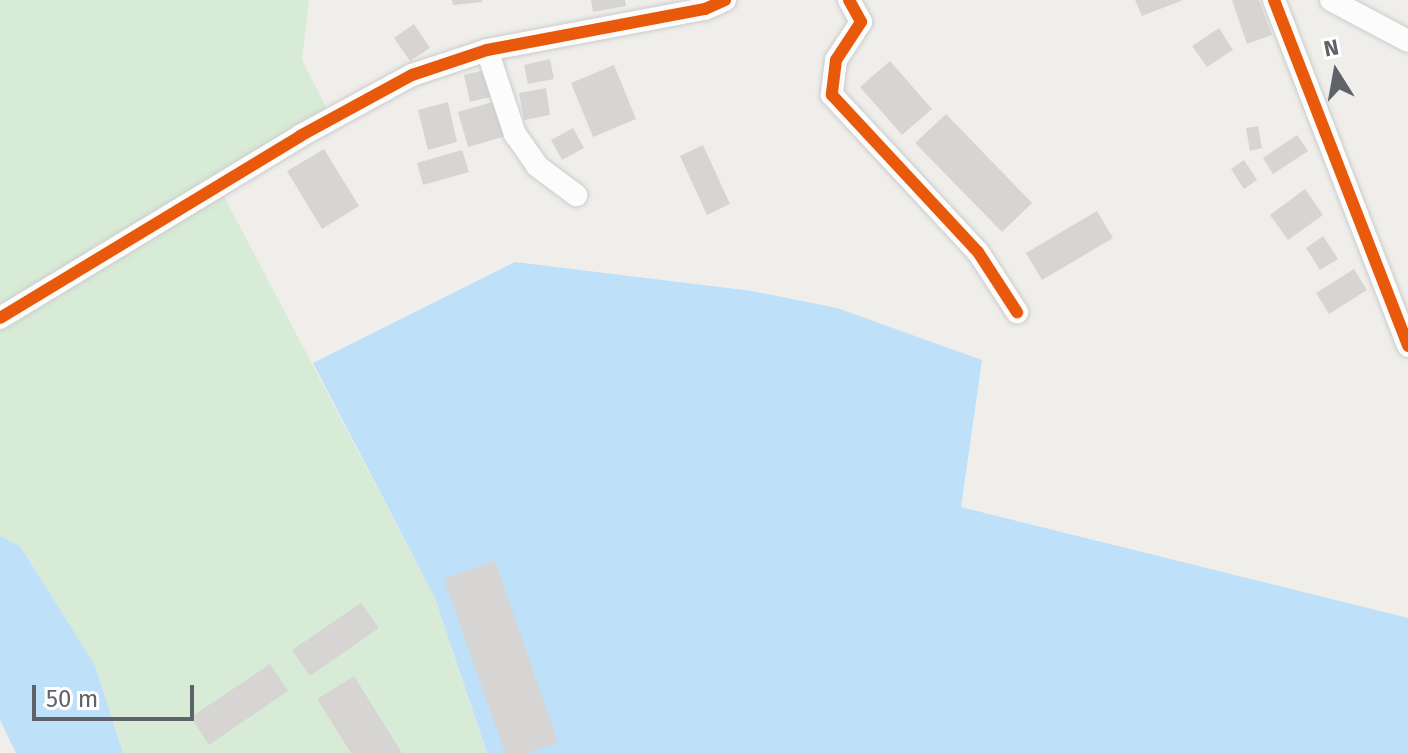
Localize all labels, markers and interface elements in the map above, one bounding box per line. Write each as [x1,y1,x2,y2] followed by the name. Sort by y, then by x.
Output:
[1296,32,1376,112] north arrow
[1322,33,1341,63] text: N
[36,669,198,719] scale bar
[46,685,98,713] text: 50 m

